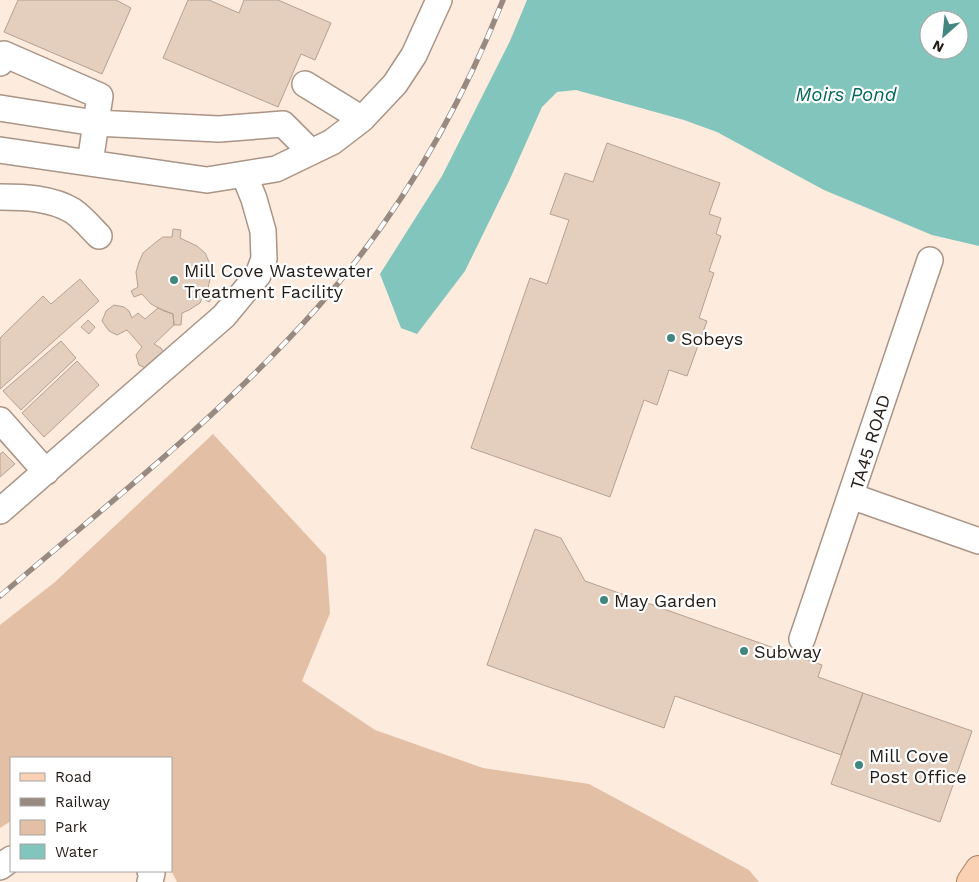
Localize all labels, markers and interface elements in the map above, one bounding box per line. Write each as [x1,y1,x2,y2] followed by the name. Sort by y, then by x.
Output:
[919,10,969,60] north arrow
[930,37,946,56] text: N
[796,83,898,106] water label: Moirs Pond
[184,260,373,302] place label: Mill Cove Wastewater Treatment Facility
[168,274,180,286] marker: Mill Cove Wastewater Treatment Facility
[681,328,743,349] place label: Sobeys
[665,332,677,344] marker: Sobeys
[846,392,894,492] street label: TA45 ROAD
[614,590,717,611] place label: May Garden
[598,594,610,606] marker: May Garden
[754,641,822,662] place label: Subway
[738,645,750,657] marker: Subway
[869,745,967,787] place label: Mill Cove Post Office
[10,757,172,872] legend
[853,759,865,771] marker: Mill Cove Post Office
[55,768,92,786] text: Road
[55,793,110,811] text: Railway
[55,818,88,836] text: Park
[55,843,98,861] text: Water

